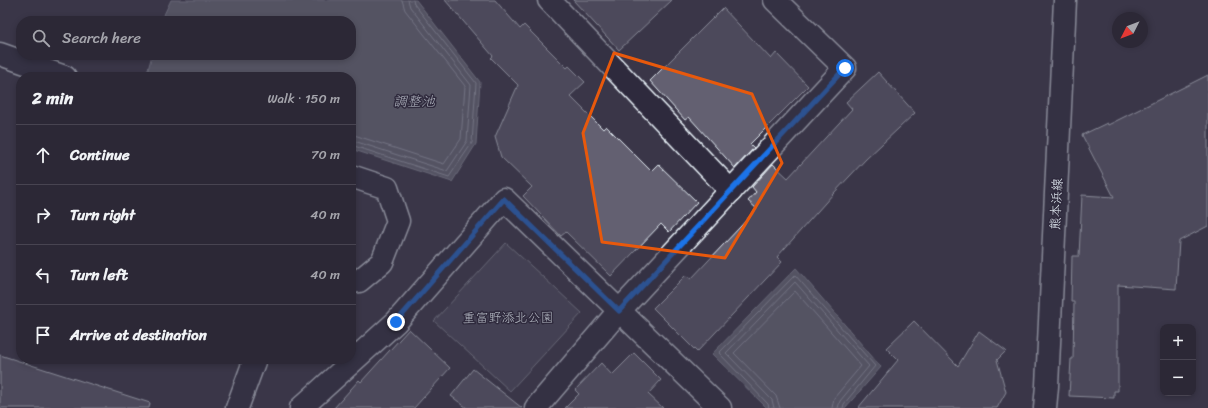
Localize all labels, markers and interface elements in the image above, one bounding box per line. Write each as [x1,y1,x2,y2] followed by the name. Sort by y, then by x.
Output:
[1112,12,1148,48] north arrow
[16,16,356,60] search box
[62,25,141,51] text: Search here
[30,27,52,49] icon: search
[836,59,854,77] route start
[32,83,73,113] text: 2 min
[267,87,340,110] text: Walk · 150 m
[393,89,436,114] water label: 調整池
[70,142,130,168] text: Continue
[311,143,340,166] text: 70 m
[32,144,54,166] icon: ahead
[1043,176,1069,231] street label: 熊本浜線
[70,202,135,228] text: Turn right
[310,203,340,226] text: 40 m
[32,204,54,226] icon: right
[70,262,128,288] text: Turn left
[310,263,340,286] text: 40 m
[32,264,54,286] icon: left
[462,306,554,329] park label: 重富野添北公園
[387,313,405,331] route end
[70,322,207,348] text: Arrive at destination
[32,324,54,346] icon: arrive
[1160,324,1196,396] map controls
[1160,324,1196,360] button: +
[1160,360,1196,396] button: −

